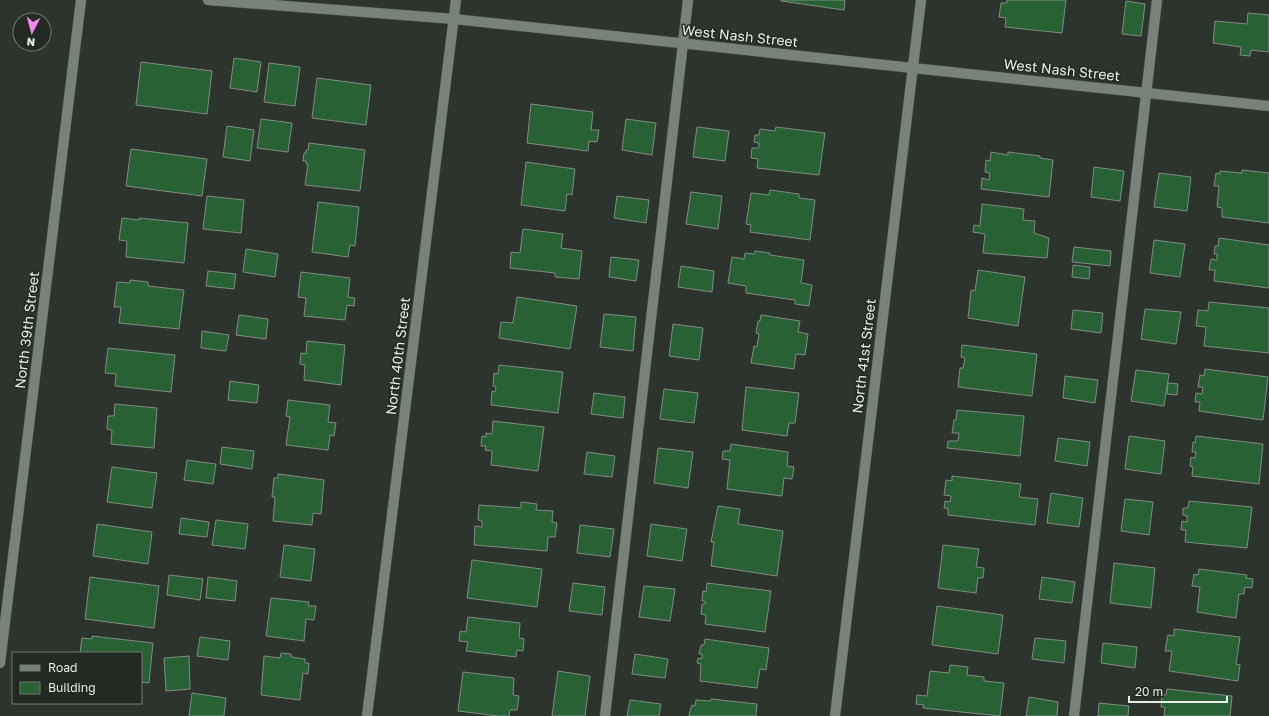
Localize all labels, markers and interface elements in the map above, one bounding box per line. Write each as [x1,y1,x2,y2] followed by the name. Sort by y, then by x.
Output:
[12,12,52,52] north arrow
[681,21,799,50] street label: West Nash Street
[26,36,36,49] text: N
[1003,55,1121,84] street label: West Nash Street
[11,270,42,390] street label: North 39th Street
[382,296,413,416] street label: North 40th Street
[848,297,879,414] street label: North 41st Street
[12,652,142,704] legend
[48,660,77,675] text: Road
[1129,678,1227,704] scale bar
[48,680,96,695] text: Building
[1135,684,1163,699] text: 20 m

